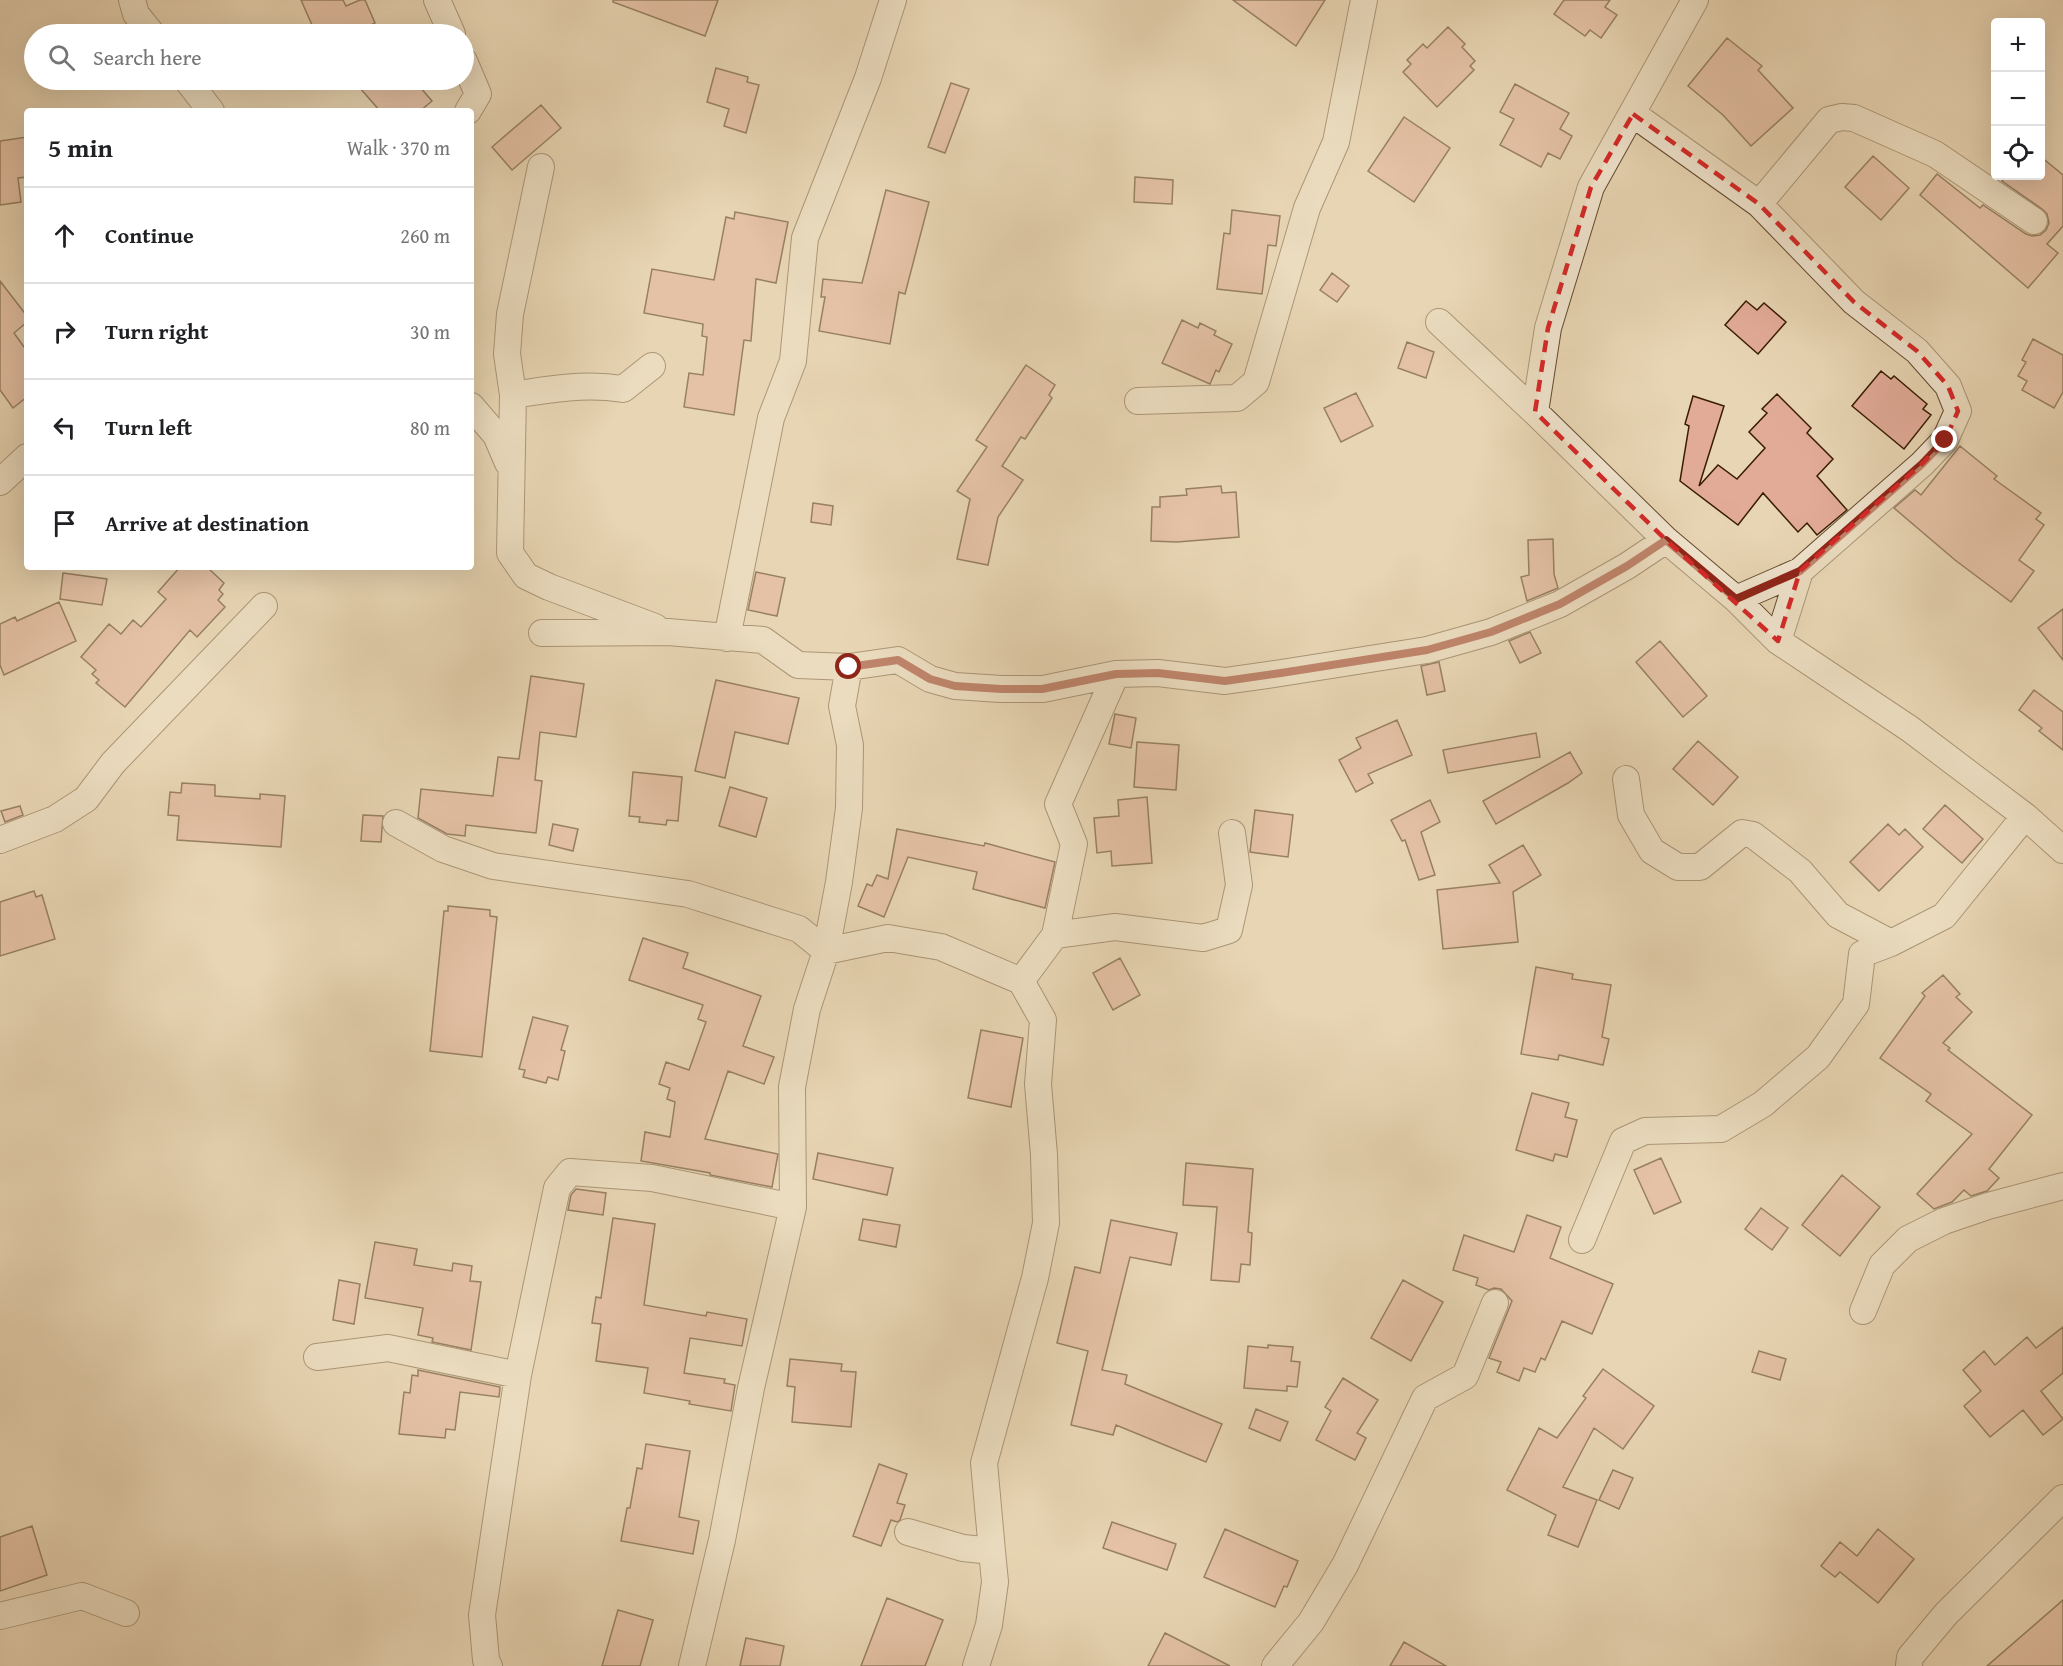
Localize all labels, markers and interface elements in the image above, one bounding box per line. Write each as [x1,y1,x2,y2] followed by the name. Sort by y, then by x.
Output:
[1991,18,2045,180] map controls
[1991,18,2045,72] button: +
[24,24,474,90] search box
[45,41,78,74] icon: search
[93,41,202,73] text: Search here
[1991,72,2045,126] button: −
[1991,126,2045,180] button: locate
[48,128,113,167] text: 5 min
[347,133,450,162] text: Walk · 370 m
[48,219,81,252] icon: ahead
[105,219,194,251] text: Continue
[400,221,450,250] text: 260 m
[48,315,81,348] icon: right
[105,315,208,347] text: Turn right
[410,317,450,346] text: 30 m
[48,411,81,444] icon: left
[105,411,192,443] text: Turn left
[410,413,450,442] text: 80 m
[1931,426,1957,452] route end
[48,507,81,540] icon: arrive
[105,507,309,539] text: Arrive at destination
[835,653,861,679] route start

